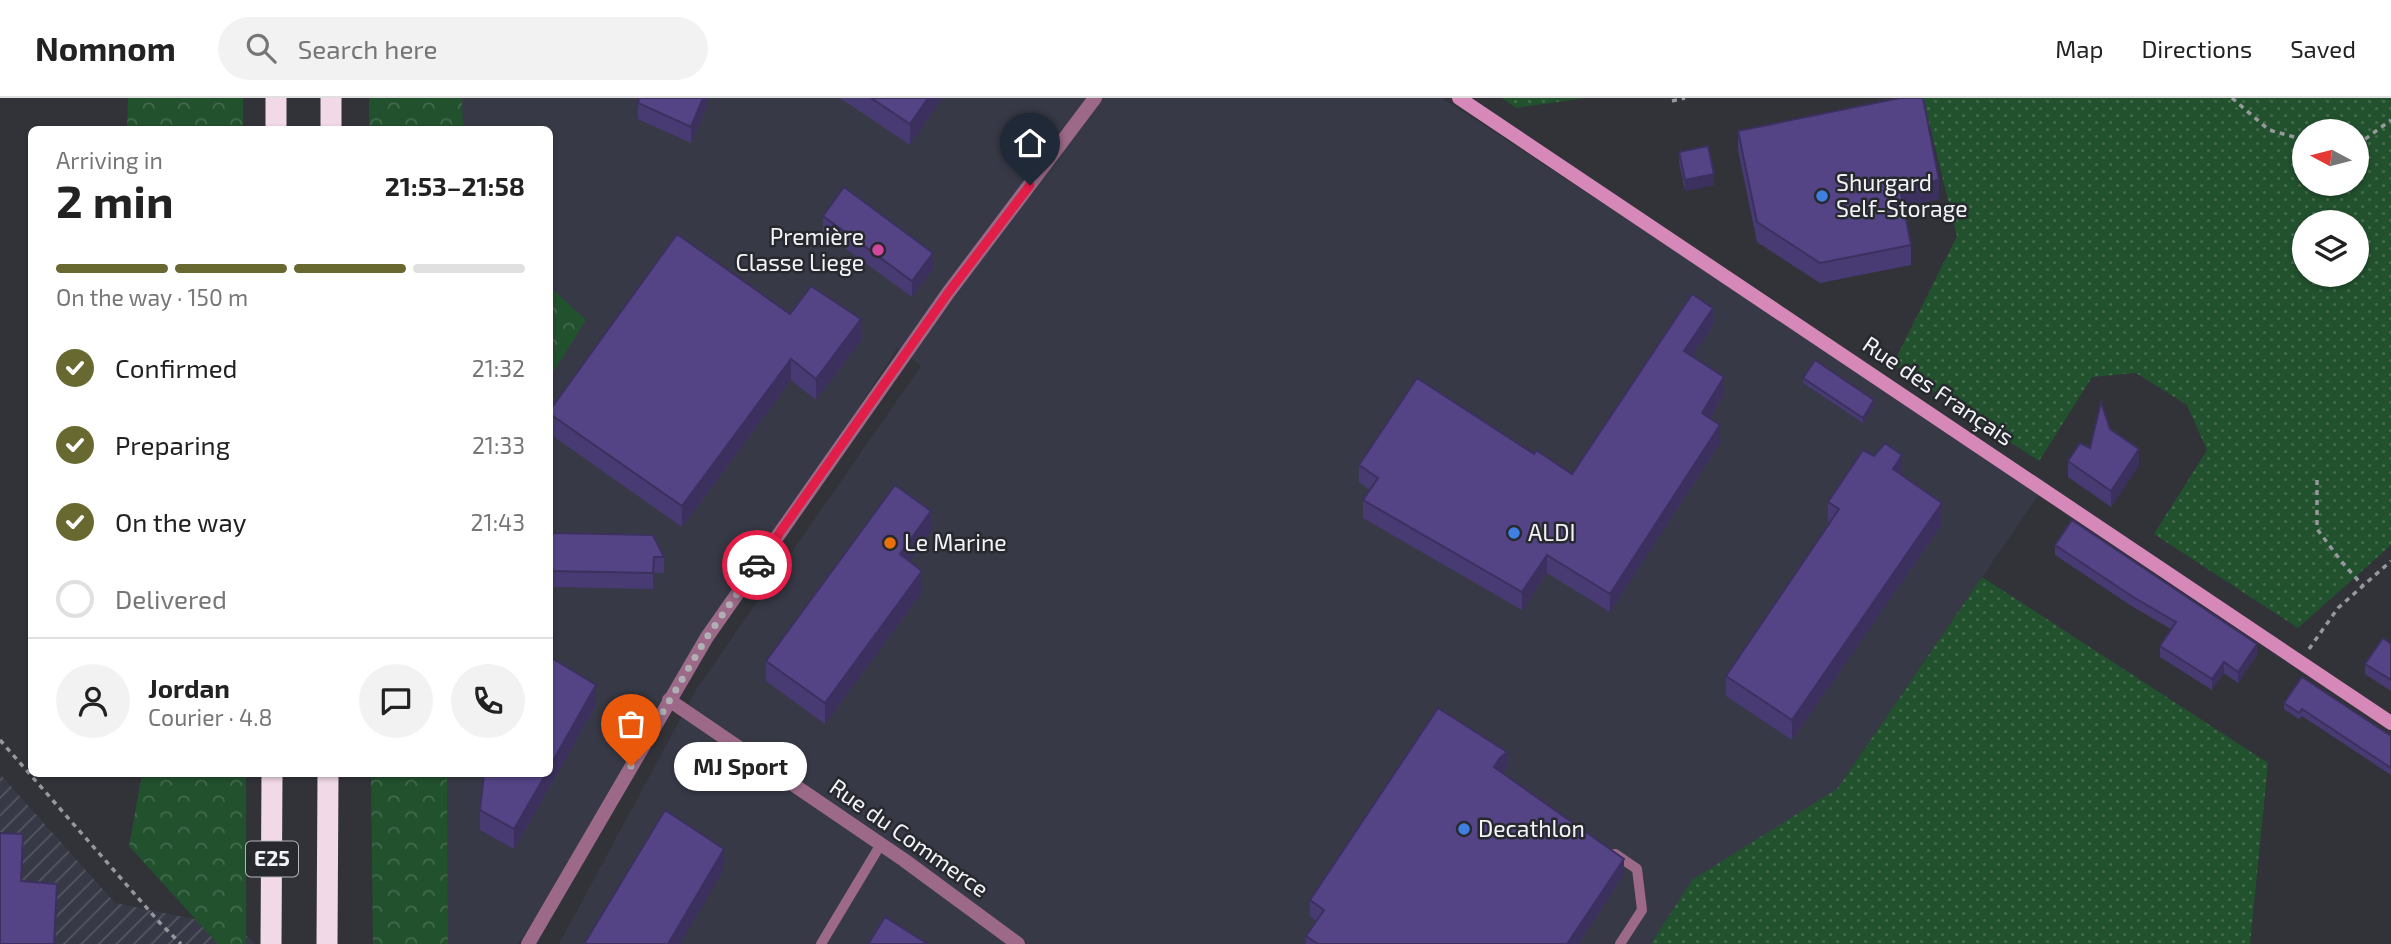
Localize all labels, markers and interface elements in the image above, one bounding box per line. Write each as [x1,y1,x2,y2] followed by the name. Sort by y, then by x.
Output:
[218,17,708,80] search box
[35,28,176,68] text: Nomnom
[242,29,280,67] icon: search
[298,33,437,64] text: Search here
[2055,34,2103,63] text: Map
[2141,34,2252,63] text: Directions
[2290,34,2356,63] text: Saved
[1000,113,1060,185] pin
[2292,119,2370,196] north arrow
[2292,119,2369,287] map controls
[1011,124,1049,162] icon: home
[56,146,163,174] text: Arriving in
[1836,168,1968,222] place label: Shurgard Self-Storage
[385,170,525,201] text: 21:53–21:58
[56,172,174,227] text: 2 min
[1814,188,1830,204] marker: Shurgard Self-Storage
[2292,210,2369,287] button: layers
[736,222,864,276] place label: Première Classe Liege
[870,242,886,258] marker: Première Classe Liege
[56,283,248,311] text: On the way · 150 m
[1857,329,2019,452] street label: Rue des Français
[56,349,94,387] icon: check
[115,352,238,383] text: Confirmed
[472,354,525,382] text: 21:32
[56,426,94,464] icon: check
[115,429,230,460] text: Preparing
[472,431,525,459] text: 21:33
[56,503,94,541] icon: check
[115,506,246,537] text: On the way
[471,508,525,536] text: 21:43
[1528,518,1575,546] place label: ALDI
[1506,525,1522,541] marker: ALDI
[904,528,1007,556] place label: Le Marine
[722,530,792,600] courier
[882,535,898,551] marker: Le Marine
[738,546,776,584] icon: car
[115,583,227,614] text: Delivered
[56,664,130,738] button: person
[359,664,433,738] button: chat
[451,664,525,738] button: phone
[148,672,230,703] text: Jordan
[601,694,661,766] pin
[148,703,272,731] text: Courier · 4.8
[612,705,650,743] icon: bag
[673,742,806,790] callout: MJ Sport
[693,752,788,780] text: MJ Sport
[825,772,994,902] street label: Rue du Commerce
[1478,814,1585,842] place label: Decathlon
[1456,821,1472,837] marker: Decathlon
[246,842,298,876] road number: E25

